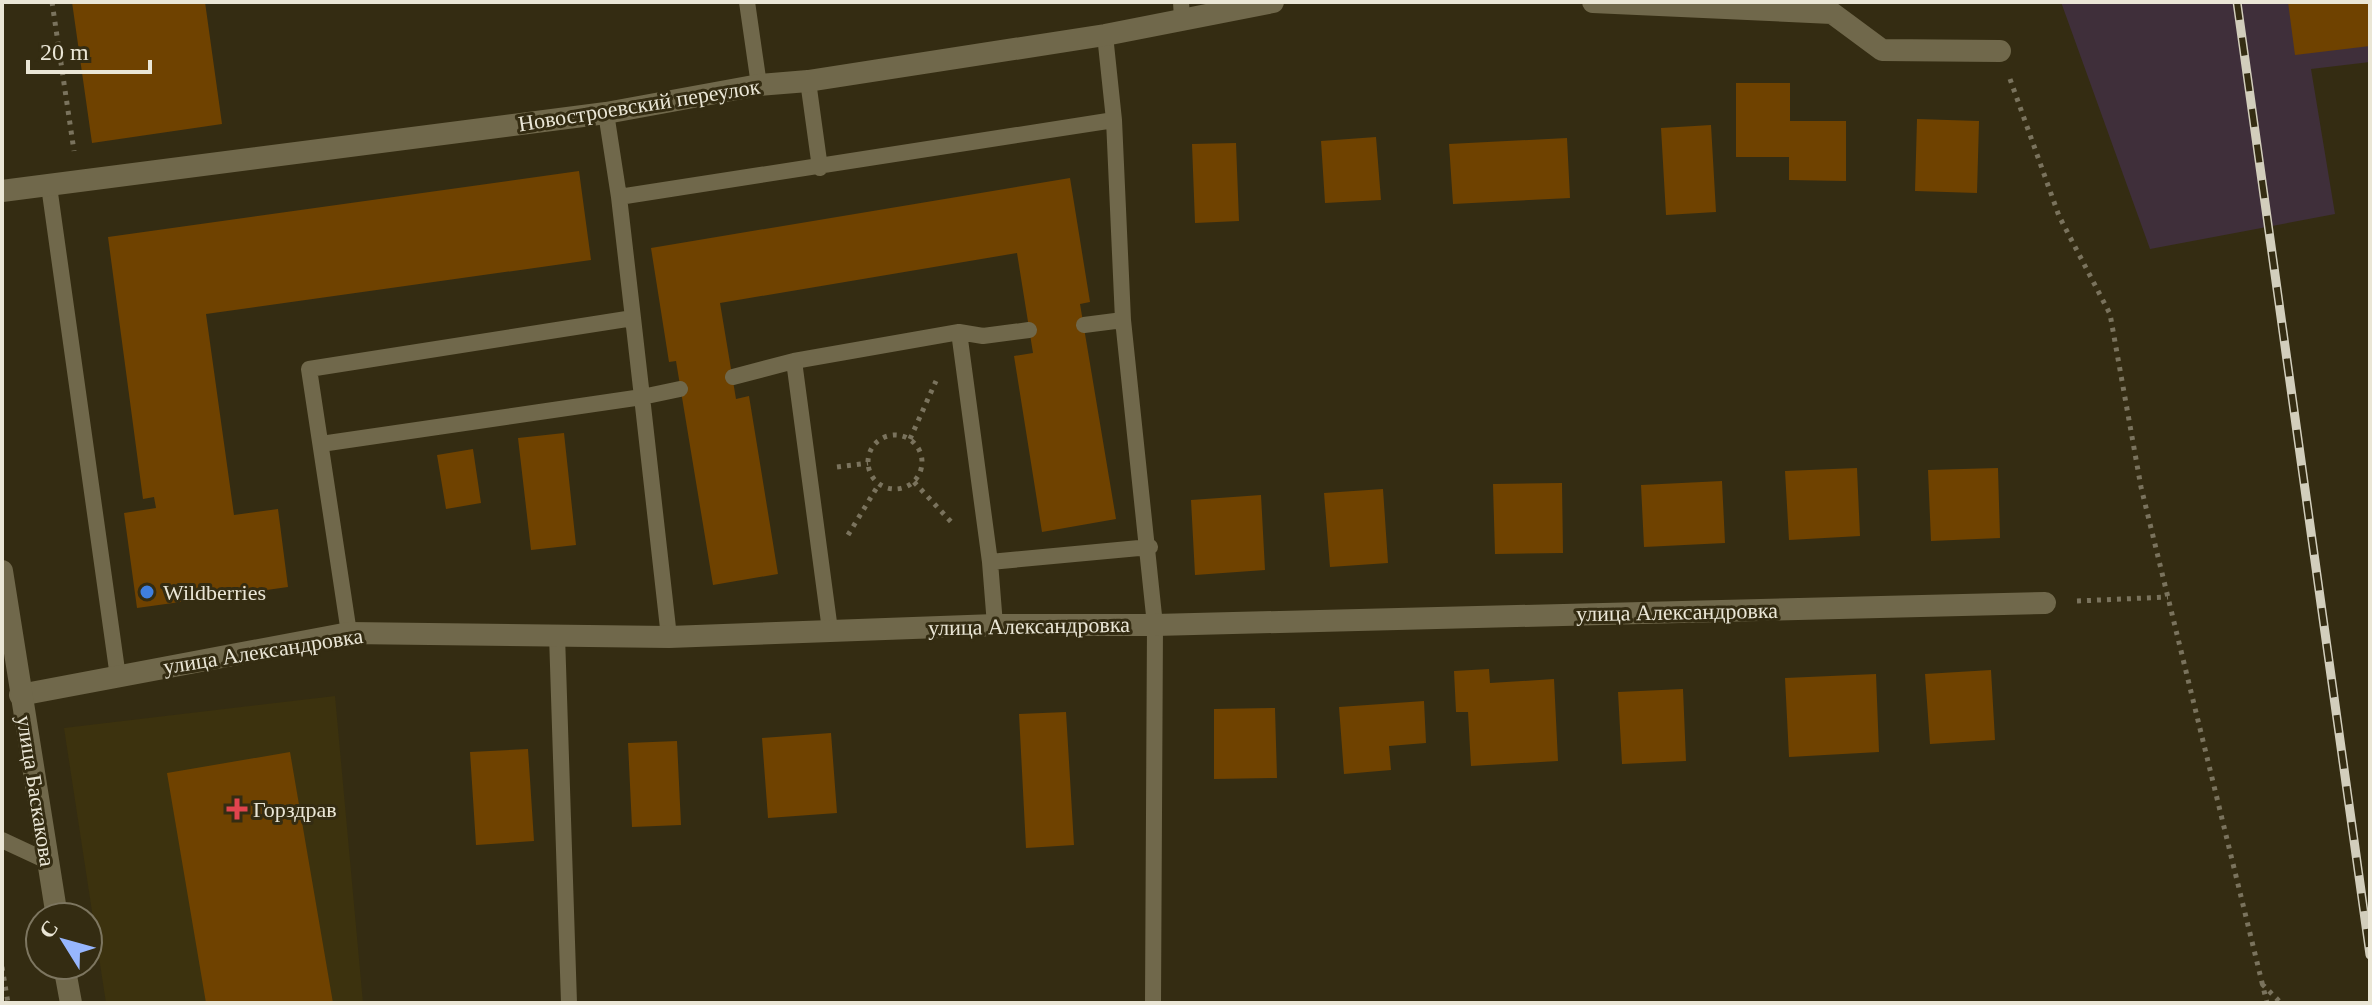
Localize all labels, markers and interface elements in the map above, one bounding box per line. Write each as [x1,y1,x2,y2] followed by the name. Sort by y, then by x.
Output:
[28,24,150,74] scale bar
[40,39,89,65] text: 20 m
[516,73,762,136] street label: Новостроевский переулок
[163,580,266,605] place label: Wildberries
[138,583,156,601] marker: Wildberries
[1576,598,1778,626] street label: улица Александровка
[928,612,1130,640] street label: улица Александровка
[161,623,365,679] street label: улица Александровка
[12,714,60,869] street label: улица Баскакова
[253,797,337,822] place label: Горздрав
[228,800,246,818] marker: Горздрав
[24,901,104,981] north arrow
[34,915,63,943] text: С

